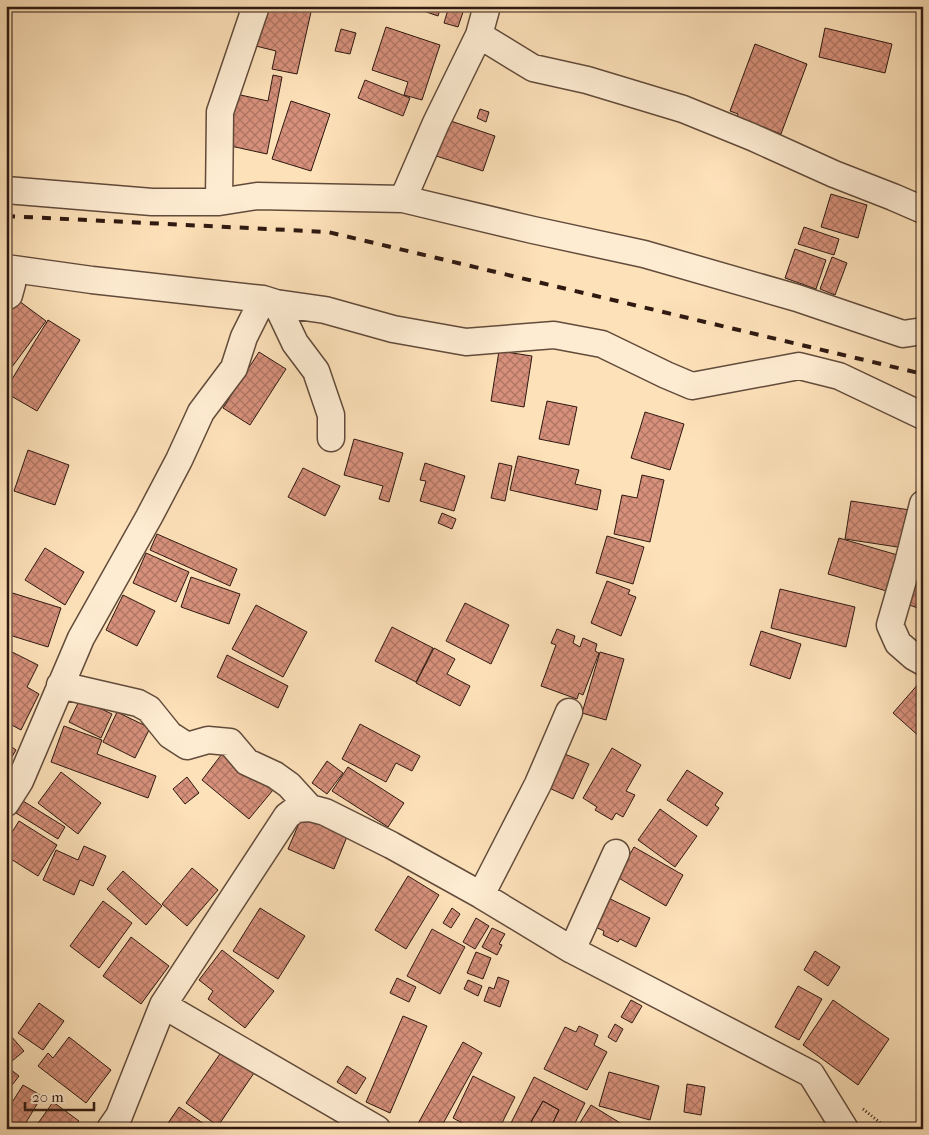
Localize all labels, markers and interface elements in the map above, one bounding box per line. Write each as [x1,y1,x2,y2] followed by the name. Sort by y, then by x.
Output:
[25,1080,94,1112] scale bar
[32,1088,64,1106] text: 20 m

